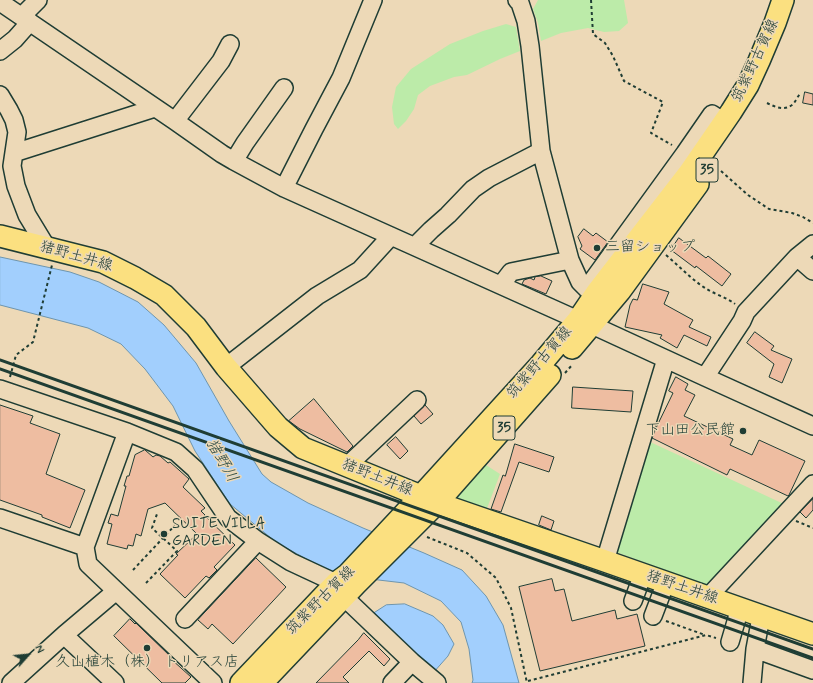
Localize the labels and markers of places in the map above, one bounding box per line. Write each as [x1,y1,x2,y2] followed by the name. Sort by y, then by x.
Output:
[605,239,695,257] place label: 三留ショップ
[592,243,602,253] marker: 三留ショップ
[645,422,735,440] place label: 下山田公民館
[738,426,748,436] marker: 下山田公民館
[172,516,265,551] place label: SUITE VILLA GARDEN
[159,529,169,539] marker: SUITE VILLA GARDEN
[142,643,152,653] marker: 久山植木（株） トリアス店
[55,654,239,672] place label: 久山植木（株） トリアス店

